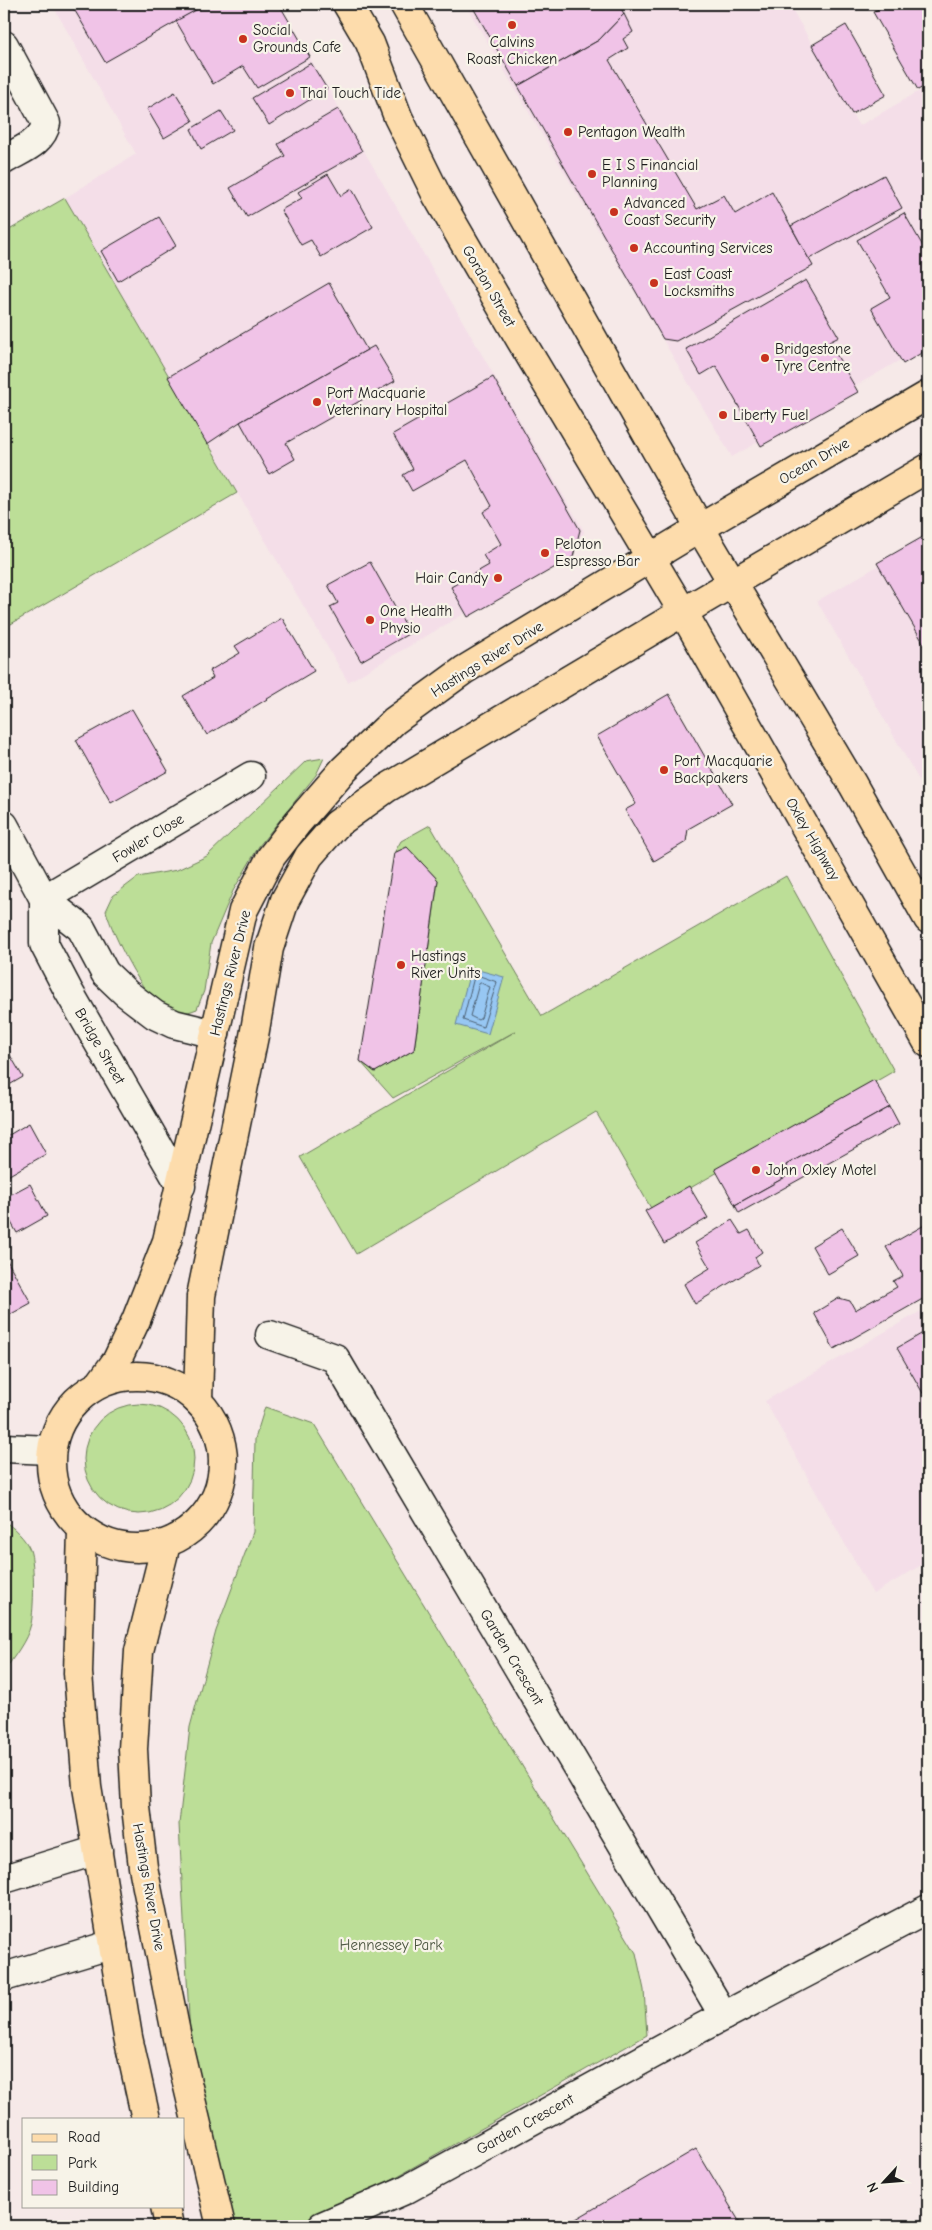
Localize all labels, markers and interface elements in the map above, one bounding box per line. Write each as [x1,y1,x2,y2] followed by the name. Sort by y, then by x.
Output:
[506,19,518,31] marker: Calvins Roast Chicken
[253,21,341,56] place label: Social Grounds Cafe
[237,33,249,45] marker: Social Grounds Cafe
[467,33,557,68] place label: Calvins Roast Chicken
[300,84,402,102] place label: Thai Touch Tide
[284,87,296,99] marker: Thai Touch Tide
[578,123,685,141] place label: Pentagon Wealth
[562,126,574,138] marker: Pentagon Wealth
[602,156,698,191] place label: E I S Financial Planning
[586,168,598,180] marker: E I S Financial Planning
[624,194,716,229] place label: Advanced Coast Security
[608,206,620,218] marker: Advanced Coast Security
[644,239,772,257] place label: Accounting Services
[458,242,520,330] street label: Gordon Street
[628,242,640,254] marker: Accounting Services
[664,265,734,300] place label: East Coast Locksmiths
[648,277,660,289] marker: East Coast Locksmiths
[775,340,851,375] place label: Bridgestone Tyre Centre
[759,352,771,364] marker: Bridgestone Tyre Centre
[327,384,447,419] place label: Port Macquarie Veterinary Hospital
[311,396,323,408] marker: Port Macquarie Veterinary Hospital
[733,406,809,424] place label: Liberty Fuel
[717,409,729,421] marker: Liberty Fuel
[776,434,853,488] street label: Ocean Drive
[555,535,640,570] place label: Peloton Espresso Bar
[539,547,551,559] marker: Peloton Espresso Bar
[415,569,488,587] place label: Hair Candy
[492,572,504,584] marker: Hair Candy
[380,602,452,637] place label: One Health Physio
[364,614,376,626] marker: One Health Physio
[427,617,547,701] street label: Hastings River Drive
[674,752,773,787] place label: Port Macquarie Backpakers
[658,764,670,776] marker: Port Macquarie Backpakers
[782,794,844,884] street label: Oxley Highway
[109,809,188,866] street label: Fowler Close
[206,908,254,1038] street label: Hastings River Drive
[411,947,480,982] place label: Hastings River Units
[395,959,407,971] marker: Hastings River Units
[71,1005,129,1088] street label: Bridge Street
[766,1161,876,1179] place label: John Oxley Motel
[750,1164,762,1176] marker: John Oxley Motel
[476,1606,548,1709] street label: Garden Crescent
[129,1822,169,1953] street label: Hastings River Drive
[340,1936,443,1954] park label: Hennessey Park
[473,2089,578,2158] street label: Garden Crescent
[22,2118,185,2208] legend
[68,2128,100,2146] text: Road
[68,2154,97,2172] text: Park
[860,2158,910,2208] north arrow
[68,2178,119,2196] text: Building
[863,2180,882,2195] text: N

